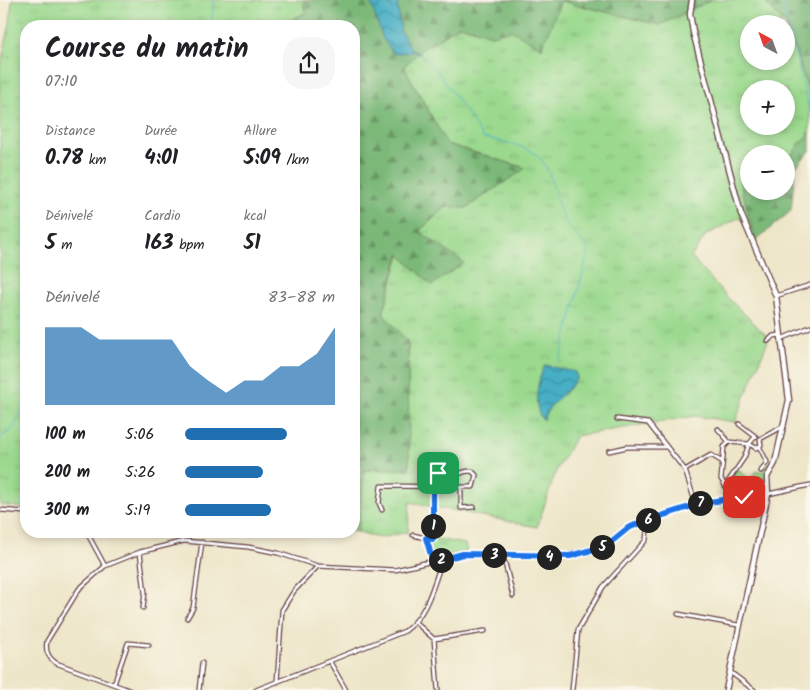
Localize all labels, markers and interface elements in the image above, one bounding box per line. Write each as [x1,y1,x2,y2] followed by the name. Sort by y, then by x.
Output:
[740,15,795,70] north arrow
[740,15,795,200] map controls
[45,27,248,72] text: Course du matin
[283,37,335,89] button: share
[45,69,77,94] text: 07:10
[740,80,795,135] button: +
[45,120,95,142] text: Distance
[144,120,177,142] text: Durée
[244,120,277,142] text: Allure
[45,142,83,175] text: 0.78
[144,142,178,175] text: 4:01
[244,142,281,175] text: 5:09
[740,145,795,200] button: −
[83,149,106,171] text: km
[281,149,309,171] text: /km
[45,205,93,227] text: Dénivelé
[144,205,181,227] text: Cardio
[244,205,266,227] text: kcal
[45,227,56,260] text: 5
[144,227,174,260] text: 163
[244,227,261,260] text: 51
[56,234,72,256] text: m
[174,234,204,256] text: bpm
[45,285,100,310] text: Dénivelé
[268,285,335,310] text: 83–88 m
[45,422,86,447] text: 100 m
[125,422,154,447] text: 5:06
[417,452,459,494] pin
[424,459,452,487] icon: arrive
[45,460,90,485] text: 200 m
[125,460,156,485] text: 5:26
[723,476,765,518] pin
[730,483,758,511] icon: check
[688,490,712,516] pin: 7
[697,492,704,514] text: 7
[45,498,89,523] text: 300 m
[125,498,150,523] text: 5:19
[636,508,660,532] pin: 6
[645,509,652,531] text: 6
[420,514,446,538] pin: 1
[431,515,436,537] text: 1
[590,534,614,560] pin: 5
[599,536,606,558] text: 5
[482,542,506,568] pin: 3
[491,544,498,566] text: 3
[536,544,562,570] pin: 4
[546,546,553,568] text: 4
[428,548,454,572] pin: 2
[437,549,446,571] text: 2

